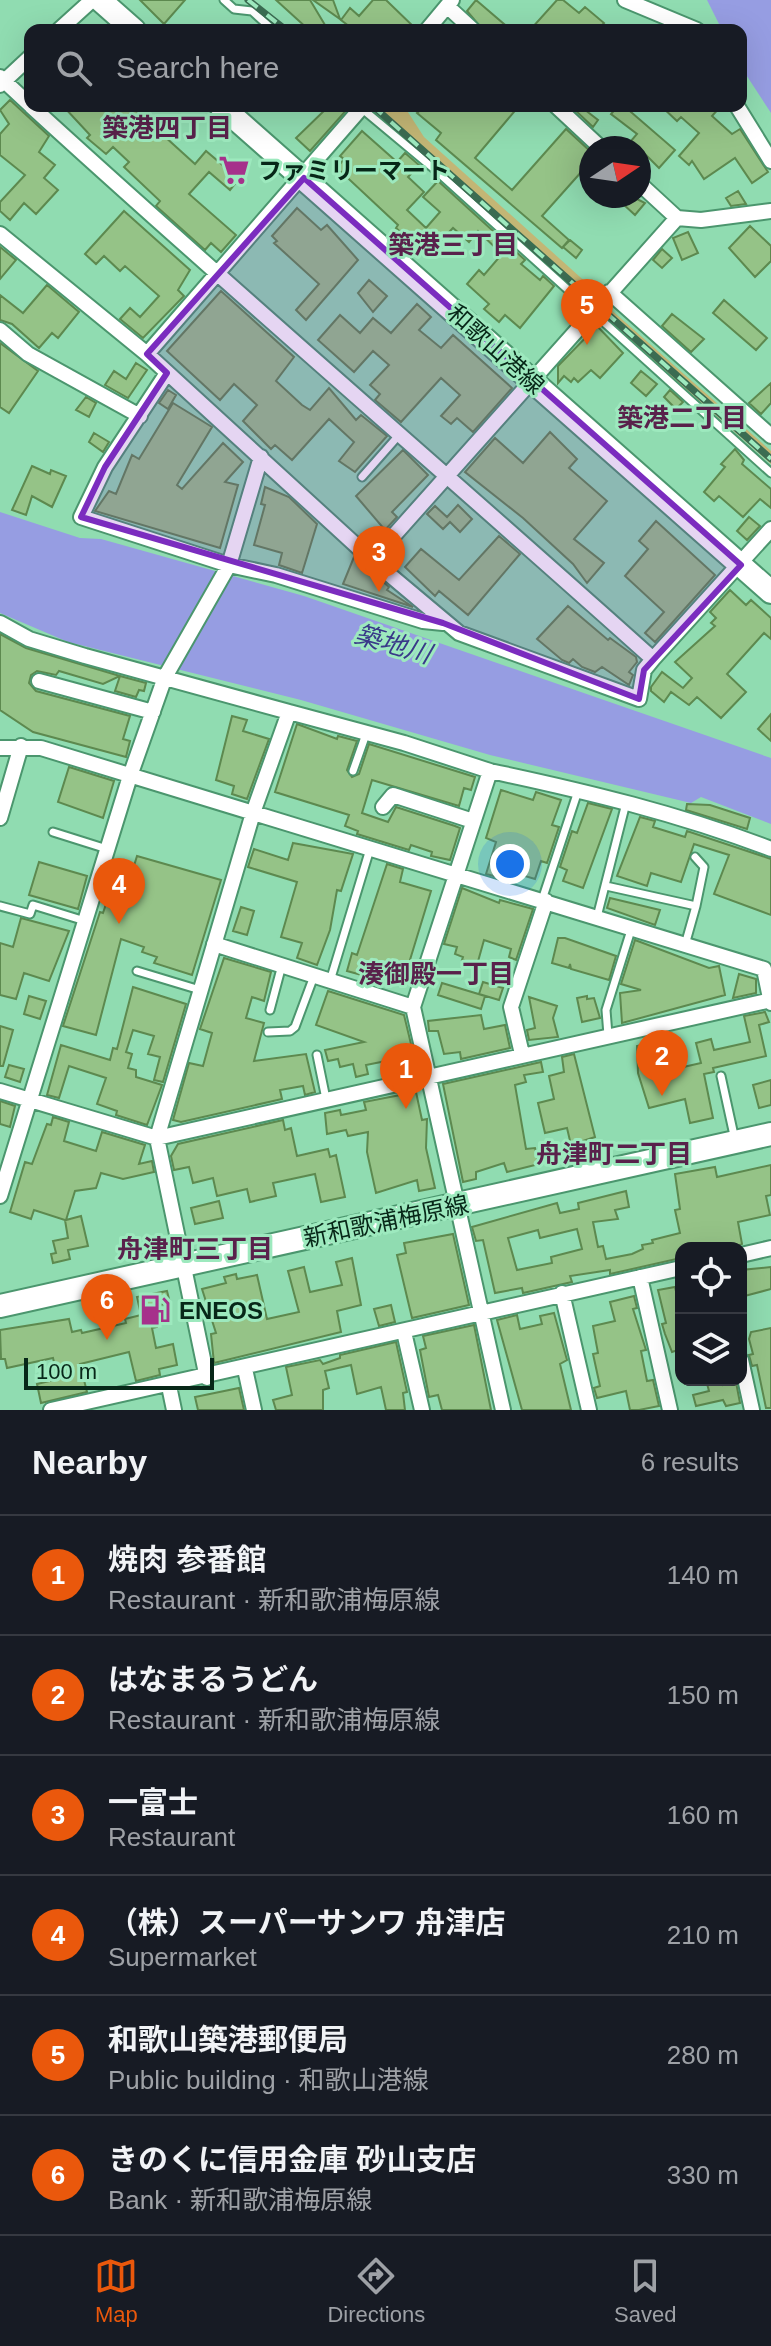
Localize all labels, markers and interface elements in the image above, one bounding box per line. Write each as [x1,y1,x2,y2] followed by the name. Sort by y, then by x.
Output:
[24,24,747,112] search box
[52,46,96,90] icon: search
[116,51,279,84] text: Search here
[102,113,232,143] district label: 築港四丁目
[579,136,651,208] north arrow
[217,153,251,187] supermarket icon: ファミリーマート
[258,157,450,184] place label: ファミリーマート
[388,230,518,260] district label: 築港三丁目
[561,279,613,345] pin: 5
[442,299,550,399] street label: 和歌山港線
[617,403,747,433] district label: 築港二丁目
[353,526,405,592] pin: 3
[351,619,438,670] water label: 築地川
[490,844,530,884] your location
[93,858,145,924] pin: 4
[358,959,514,989] district label: 湊御殿一丁目
[636,1030,688,1096] pin: 2
[380,1043,432,1109] pin: 1
[536,1139,692,1169] district label: 舟津町二丁目
[301,1190,471,1252] street label: 新和歌浦梅原線
[117,1234,273,1264] district label: 舟津町三丁目
[675,1242,747,1386] map controls
[675,1242,747,1314] button: locate
[81,1274,133,1340] pin: 6
[138,1293,172,1327] fuel station icon: ENEOS
[179,1297,263,1324] place label: ENEOS
[675,1314,747,1386] button: layers
[24,1354,214,1390] scale bar
[36,1359,97,1384] text: 100 m
[32,1443,147,1481] text: Nearby
[641,1447,739,1477] text: 6 results
[108,1543,266,1576] text: 焼肉 参番館
[51,1560,65,1590] text: 1
[667,1560,739,1590] text: 140 m
[108,1585,440,1615] text: Restaurant · 新和歌浦梅原線
[108,1663,318,1696] text: はなまるうどん
[51,1680,65,1710] text: 2
[667,1680,739,1710] text: 150 m
[108,1705,440,1735] text: Restaurant · 新和歌浦梅原線
[108,1786,198,1819] text: 一富士
[51,1800,65,1830] text: 3
[667,1800,739,1830] text: 160 m
[108,1822,235,1852] text: Restaurant
[108,1906,505,1939] text: （株）スーパーサンワ 舟津店
[51,1920,65,1950] text: 4
[667,1920,739,1950] text: 210 m
[108,1942,257,1972] text: Supermarket
[108,2023,348,2056] text: 和歌山築港郵便局
[51,2040,65,2070] text: 5
[667,2040,739,2070] text: 280 m
[108,2065,429,2095] text: Public building · 和歌山港線
[108,2143,476,2176] text: きのくに信用金庫 砂山支店
[51,2160,65,2190] text: 6
[667,2160,739,2190] text: 330 m
[108,2185,372,2215] text: Bank · 新和歌浦梅原線
[94,2254,138,2328] tab: Map
[327,2254,425,2328] tab: Directions
[614,2254,677,2328] tab: Saved

